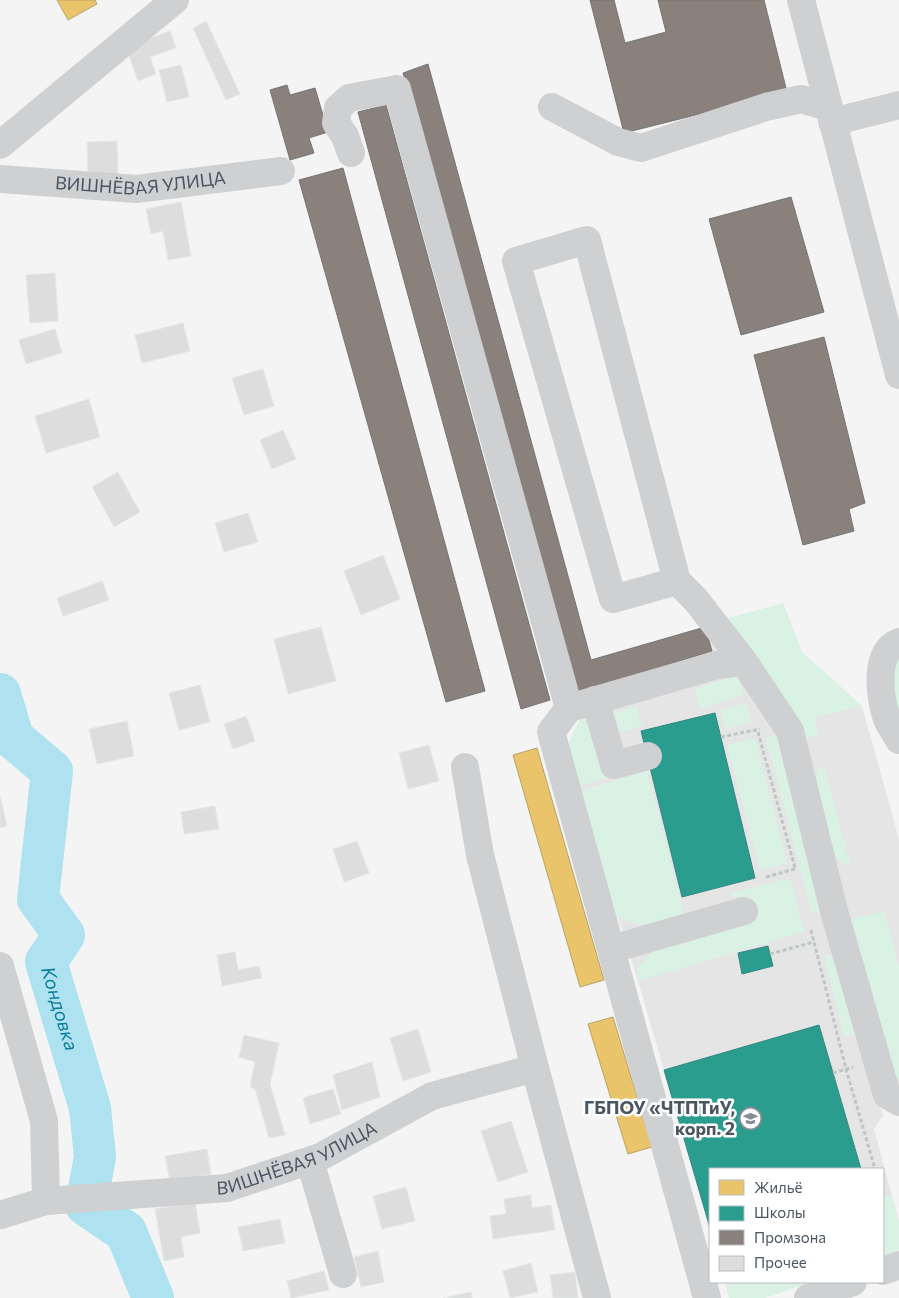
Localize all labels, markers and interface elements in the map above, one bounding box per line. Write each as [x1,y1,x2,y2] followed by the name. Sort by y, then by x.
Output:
[54,166,227,199] street label: ВИШНЁВАЯ УЛИЦА
[37,963,84,1053] water label: Кондовка
[584,1096,735,1139] place label: ГБПОУ «ЧТПТиУ, корп. 2
[739,1106,763,1130] school or university icon: ГБПОУ «ЧТПТиУ, корп. 2
[216,1116,380,1199] street label: ВИШНЁВАЯ УЛИЦА
[709,1168,884,1283] legend
[754,1178,802,1196] text: Жильё
[754,1203,806,1221] text: Школы
[754,1228,826,1246] text: Промзона
[754,1253,807,1271] text: Прочее

